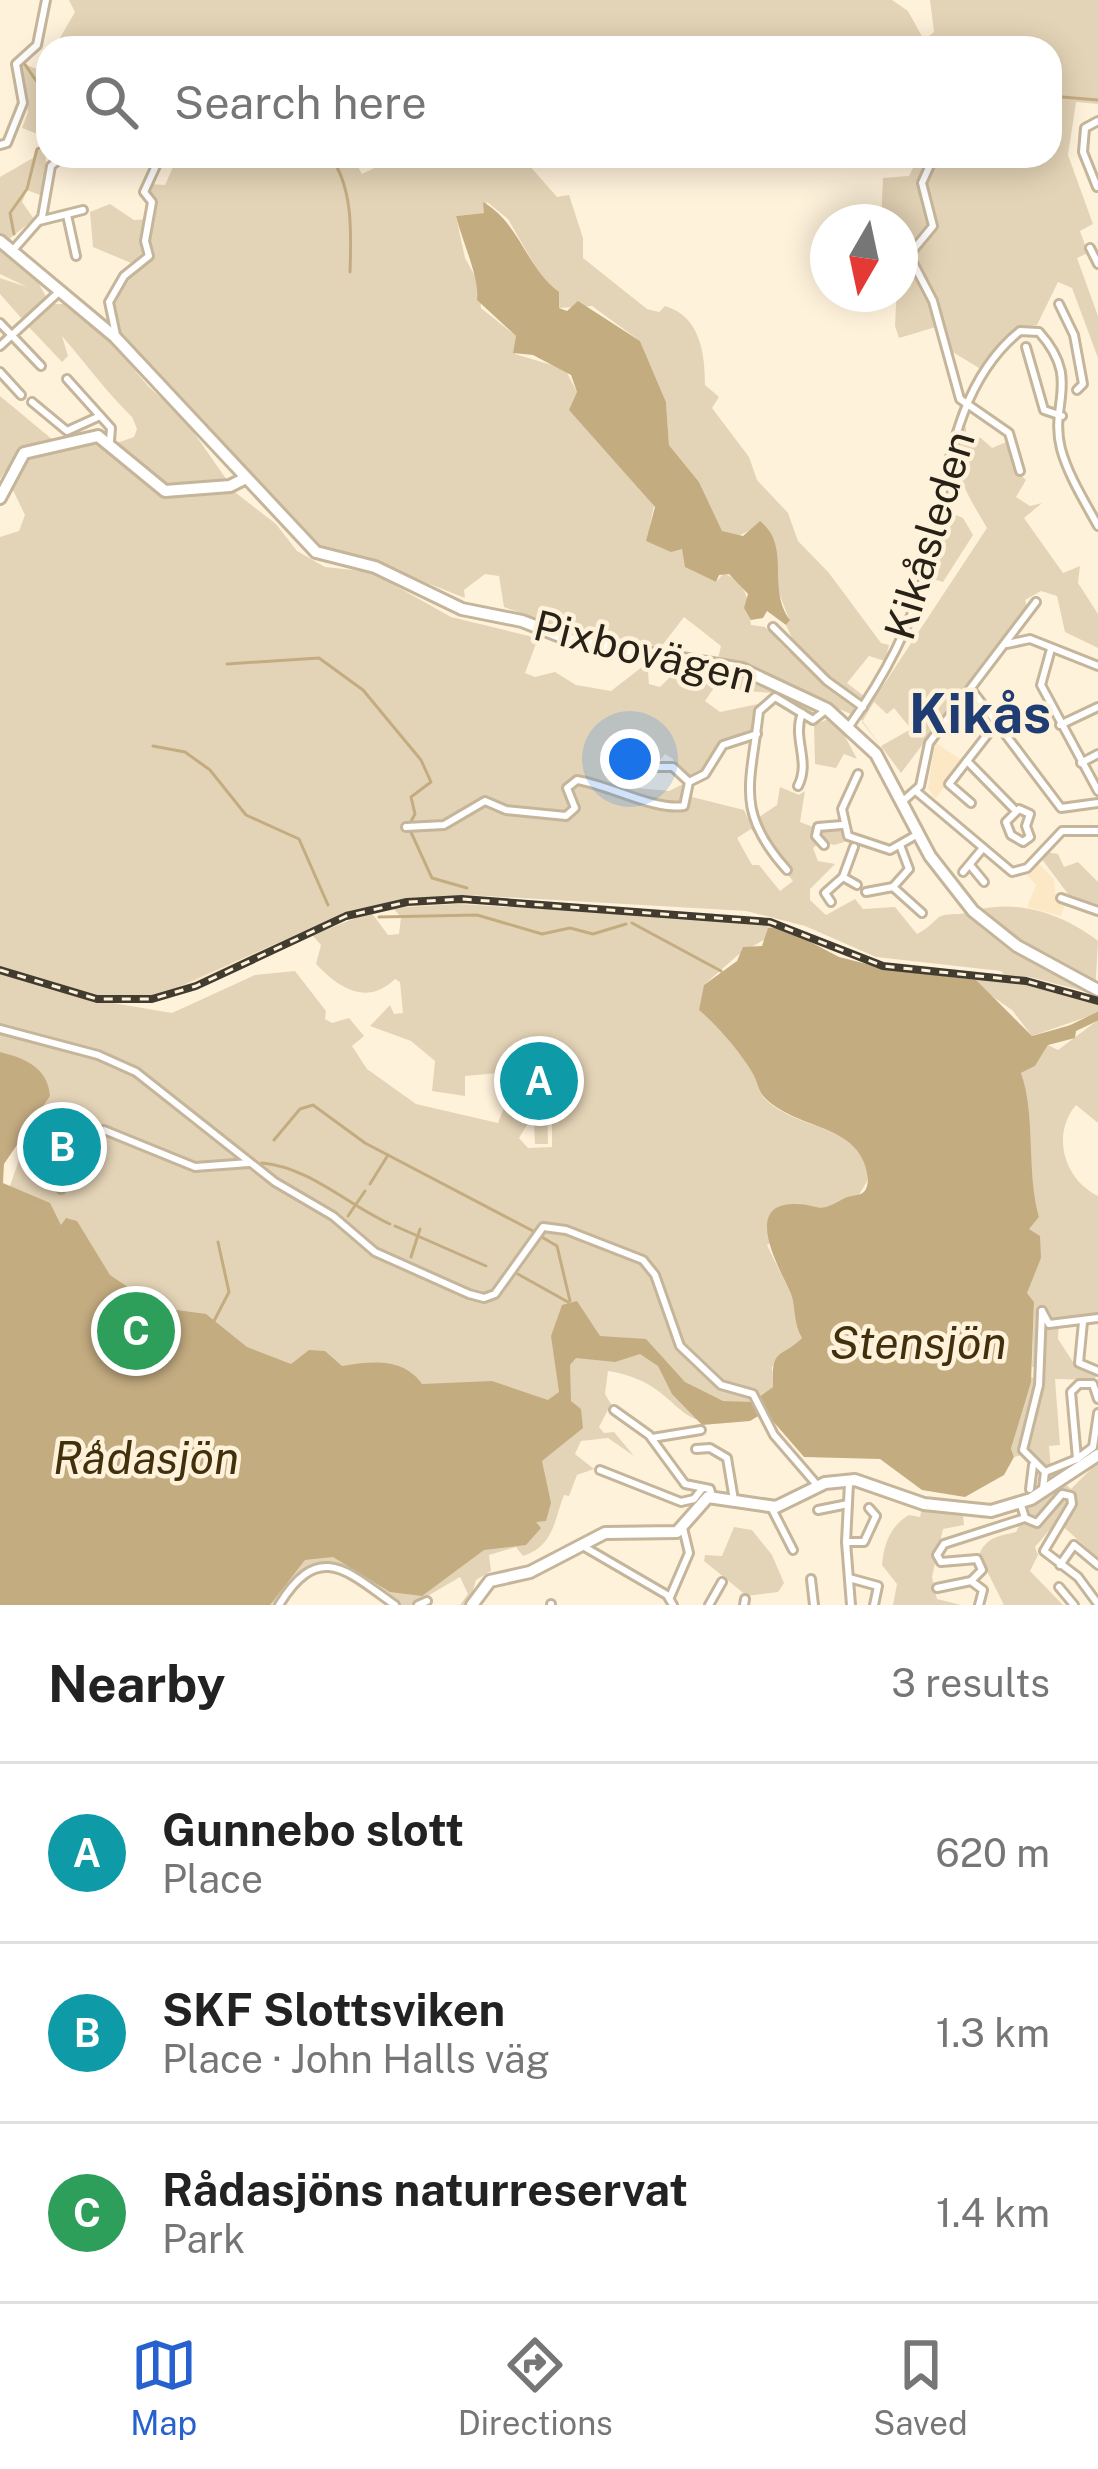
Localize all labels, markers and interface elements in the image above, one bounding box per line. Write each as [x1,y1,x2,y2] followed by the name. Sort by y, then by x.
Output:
[36,36,1062,168] search box
[78,69,144,135] icon: search
[174,76,427,129] text: Search here
[810,204,918,312] north arrow
[874,425,984,645] street label: Kikåsleden
[529,600,761,702] street label: Pixbovägen
[909,682,1051,745] district label: Kikås
[600,729,660,789] your location
[500,1036,578,1126] pin: A
[23,1102,101,1192] pin: B
[97,1286,175,1376] pin: C
[829,1316,1007,1369] water label: Stensjön
[53,1431,239,1484] water label: Rådasjön
[48,1654,225,1713] text: Nearby
[891,1660,1050,1706] text: 3 results
[162,1803,464,1856] text: Gunnebo slott
[73,1830,101,1876] text: A
[935,1830,1050,1876] text: 620 m
[162,1856,263,1902] text: Place
[162,1983,505,2036] text: SKF Slottsviken
[74,2010,100,2056] text: B
[936,2010,1050,2056] text: 1.3 km
[162,2036,550,2082] text: Place · John Halls väg
[162,2163,688,2216] text: Rådasjöns naturreservat
[73,2190,101,2236] text: C
[936,2190,1050,2236] text: 1.4 km
[162,2216,245,2262] text: Park
[130,2332,197,2442] tab: Map
[458,2332,613,2442] tab: Directions
[873,2332,968,2442] tab: Saved

